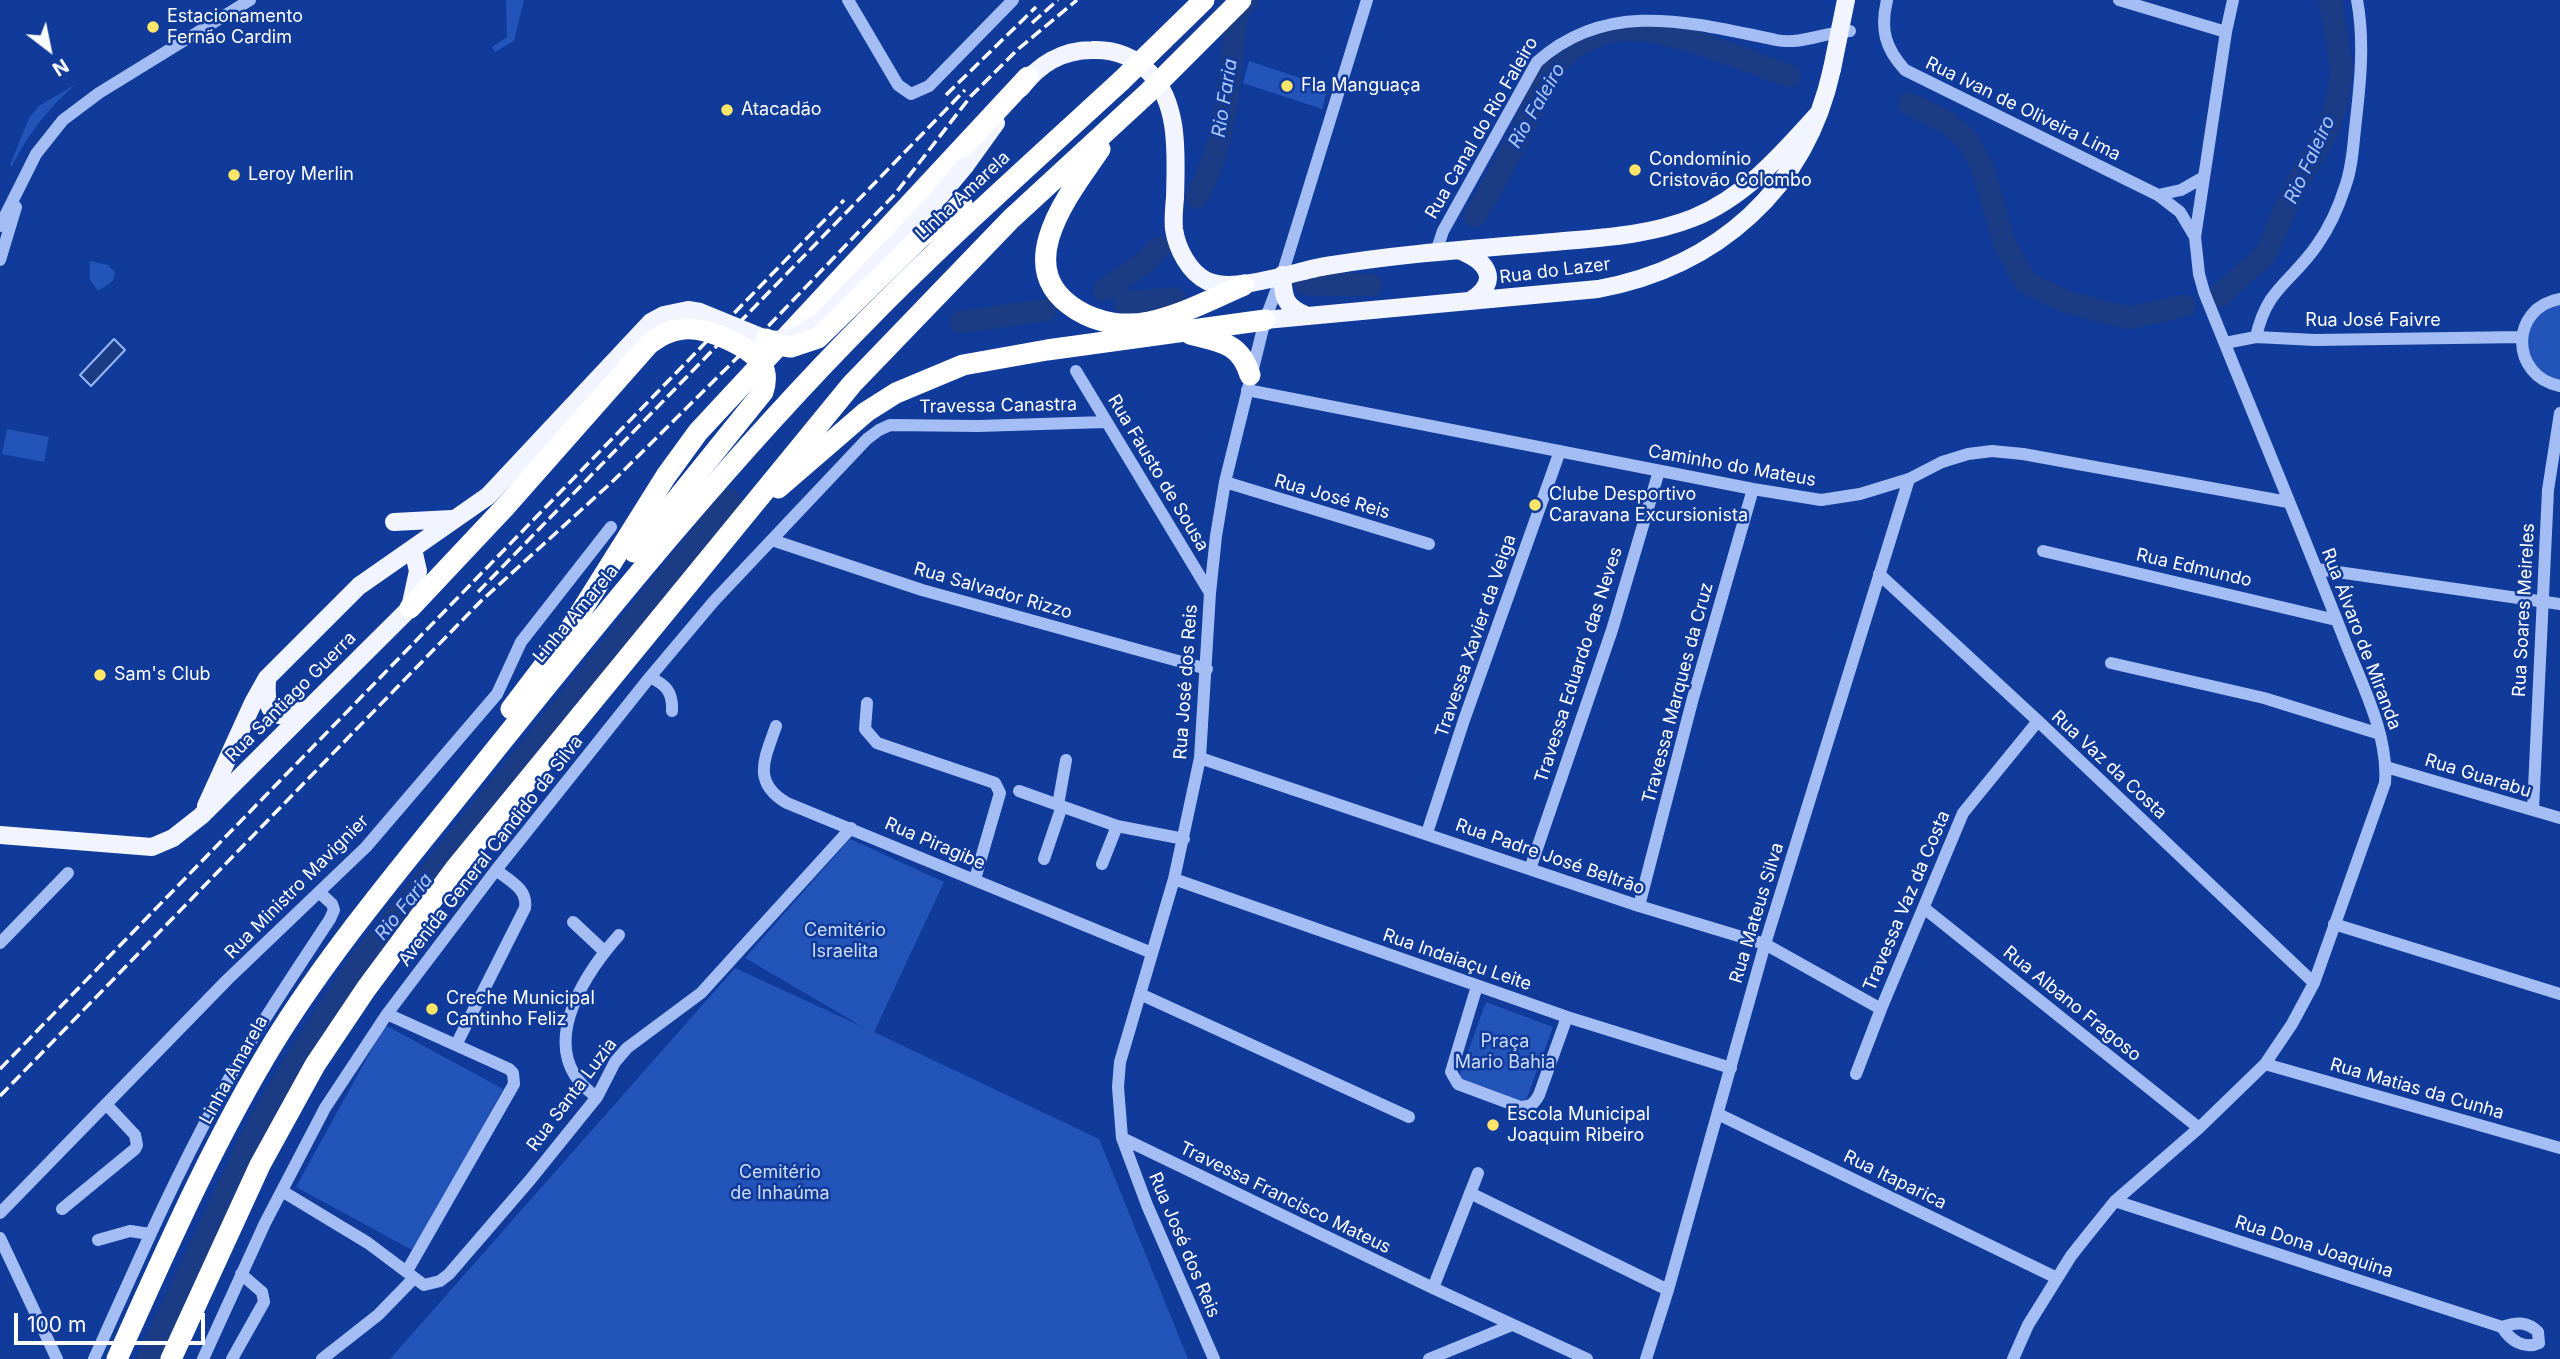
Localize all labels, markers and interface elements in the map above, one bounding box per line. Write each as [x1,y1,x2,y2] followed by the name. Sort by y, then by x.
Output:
[167,6,303,48] place label: Estacionamento Fernão Cardim
[14,14,84,84] north arrow
[145,19,161,35] marker: Estacionamento Fernão Cardim
[1421,33,1543,223] street label: Rua Canal do Rio Faleiro
[1922,52,2124,166] street label: Rua Ivan de Oliveira Lima
[48,54,73,81] text: N
[1208,57,1242,139] water label: Rio Faria
[1504,60,1570,152] water label: Rio Faleiro
[1301,75,1421,97] place label: Fla Manguaça
[1279,78,1295,94] marker: Fla Manguaça
[741,99,822,121] place label: Atacadão
[719,102,735,118] marker: Atacadão
[2280,113,2340,207] water label: Rio Faleiro
[911,147,1015,245] street label: Linha Amarela
[1649,149,1812,192] place label: Condomínio Cristovão Colombo
[1627,162,1643,178] marker: Condomínio Cristovão Colombo
[248,164,354,186] place label: Leroy Merlin
[226,167,242,183] marker: Leroy Merlin
[1498,253,1612,289] street label: Rua do Lazer
[2305,310,2441,332] street label: Rua José Faivre
[1103,391,1213,555] street label: Rua Fausto de Sousa
[919,394,1077,418] street label: Travessa Canastra
[1646,441,1818,491] street label: Caminho do Mateus
[1272,470,1392,524] street label: Rua José Reis
[1549,484,1748,526] place label: Clube Desportivo Caravana Excursionista
[1527,497,1543,513] marker: Clube Desportivo Caravana Excursionista
[2509,523,2539,697] street label: Rua Soares Meireles
[1431,532,1521,740] street label: Travessa Xavier da Veiga
[1531,544,1627,786] street label: Travessa Eduardo das Neves
[2134,544,2254,592] street label: Rua Edmundo
[2316,545,2406,733] street label: Rua Álvaro de Miranda
[911,558,1075,624] street label: Rua Salvador Rizzo
[529,561,623,667] street label: Linha Amarela
[1638,580,1718,806] street label: Travessa Marques da Cruz
[1170,604,1202,760] street label: Rua José dos Reis
[221,627,361,767] street label: Rua Santiago Guerra
[114,664,211,686] place label: Sam's Club
[92,667,108,683] marker: Sam's Club
[2047,706,2171,824] street label: Rua Vaz da Costa
[394,731,588,971] street label: Avenida General Candido da Silva
[2422,750,2534,802] street label: Rua Guarabu
[1859,807,1955,995] street label: Travessa Vaz da Costa
[221,811,373,963] street label: Rua Ministro Mavignier
[882,813,988,875] street label: Rua Piragibe
[1453,814,1647,900] street label: Rua Padre José Beltrão
[1725,840,1789,986] street label: Rua Mateus Silva
[370,869,438,945] water label: Rio Faria
[804,920,886,962] park label: Cemitério Israelita
[1380,924,1534,996] street label: Rua Indaiaçu Leite
[1999,942,2145,1066] street label: Rua Albano Fragoso
[446,988,595,1030] place label: Creche Municipal Cantinho Feliz
[424,1001,440,1017] marker: Creche Municipal Cantinho Feliz
[195,1012,273,1128] street label: Linha Amarela
[1455,1031,1555,1074] park label: Praça Mario Bahia
[522,1034,622,1156] street label: Rua Santa Luzia
[2327,1054,2507,1124] street label: Rua Matias da Cunha
[1507,1104,1650,1146] place label: Escola Municipal Joaquim Ribeiro
[1485,1117,1501,1133] marker: Escola Municipal Joaquim Ribeiro
[1176,1137,1394,1259] street label: Travessa Francisco Mateus
[1840,1146,1950,1214] street label: Rua Itaparica
[730,1162,830,1204] park label: Cemitério de Inhaúma
[1144,1169,1224,1321] street label: Rua José dos Reis
[2232,1211,2396,1283] street label: Rua Dona Joaquina
[18,1300,208,1344] scale bar
[27,1312,86,1337] text: 100 m

